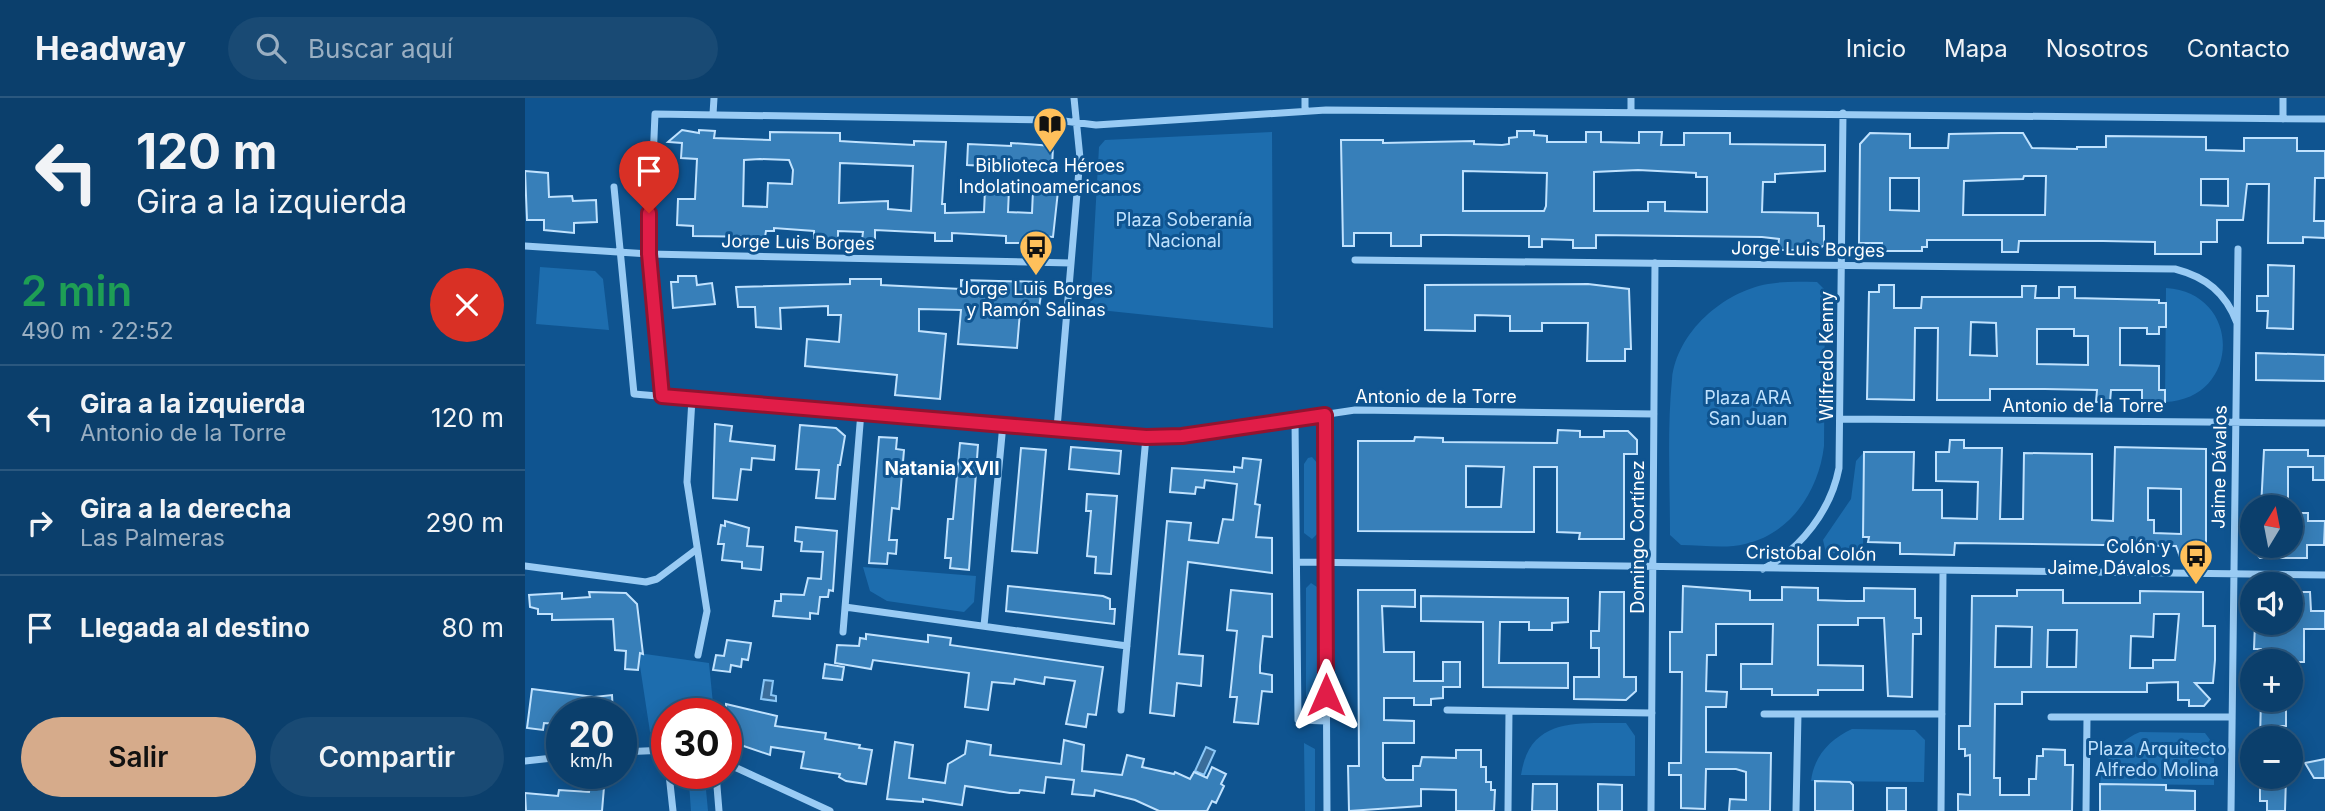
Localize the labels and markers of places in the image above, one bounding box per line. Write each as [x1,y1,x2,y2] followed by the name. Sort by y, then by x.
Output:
[1031,105,1069,154] library icon: Biblioteca Héroes Indolatinoamericanos
[619,141,679,213] pin
[959,155,1141,197] place label: Biblioteca Héroes Indolatinoamericanos
[1017,228,1055,277] bus stop icon: Jorge Luis Borges y Ramón Salinas
[959,278,1113,320] place label: Jorge Luis Borges y Ramón Salinas
[2047,536,2171,578] place label: Colón y Jaime Dávalos
[2177,537,2215,586] bus stop icon: Colón y Jaime Dávalos

